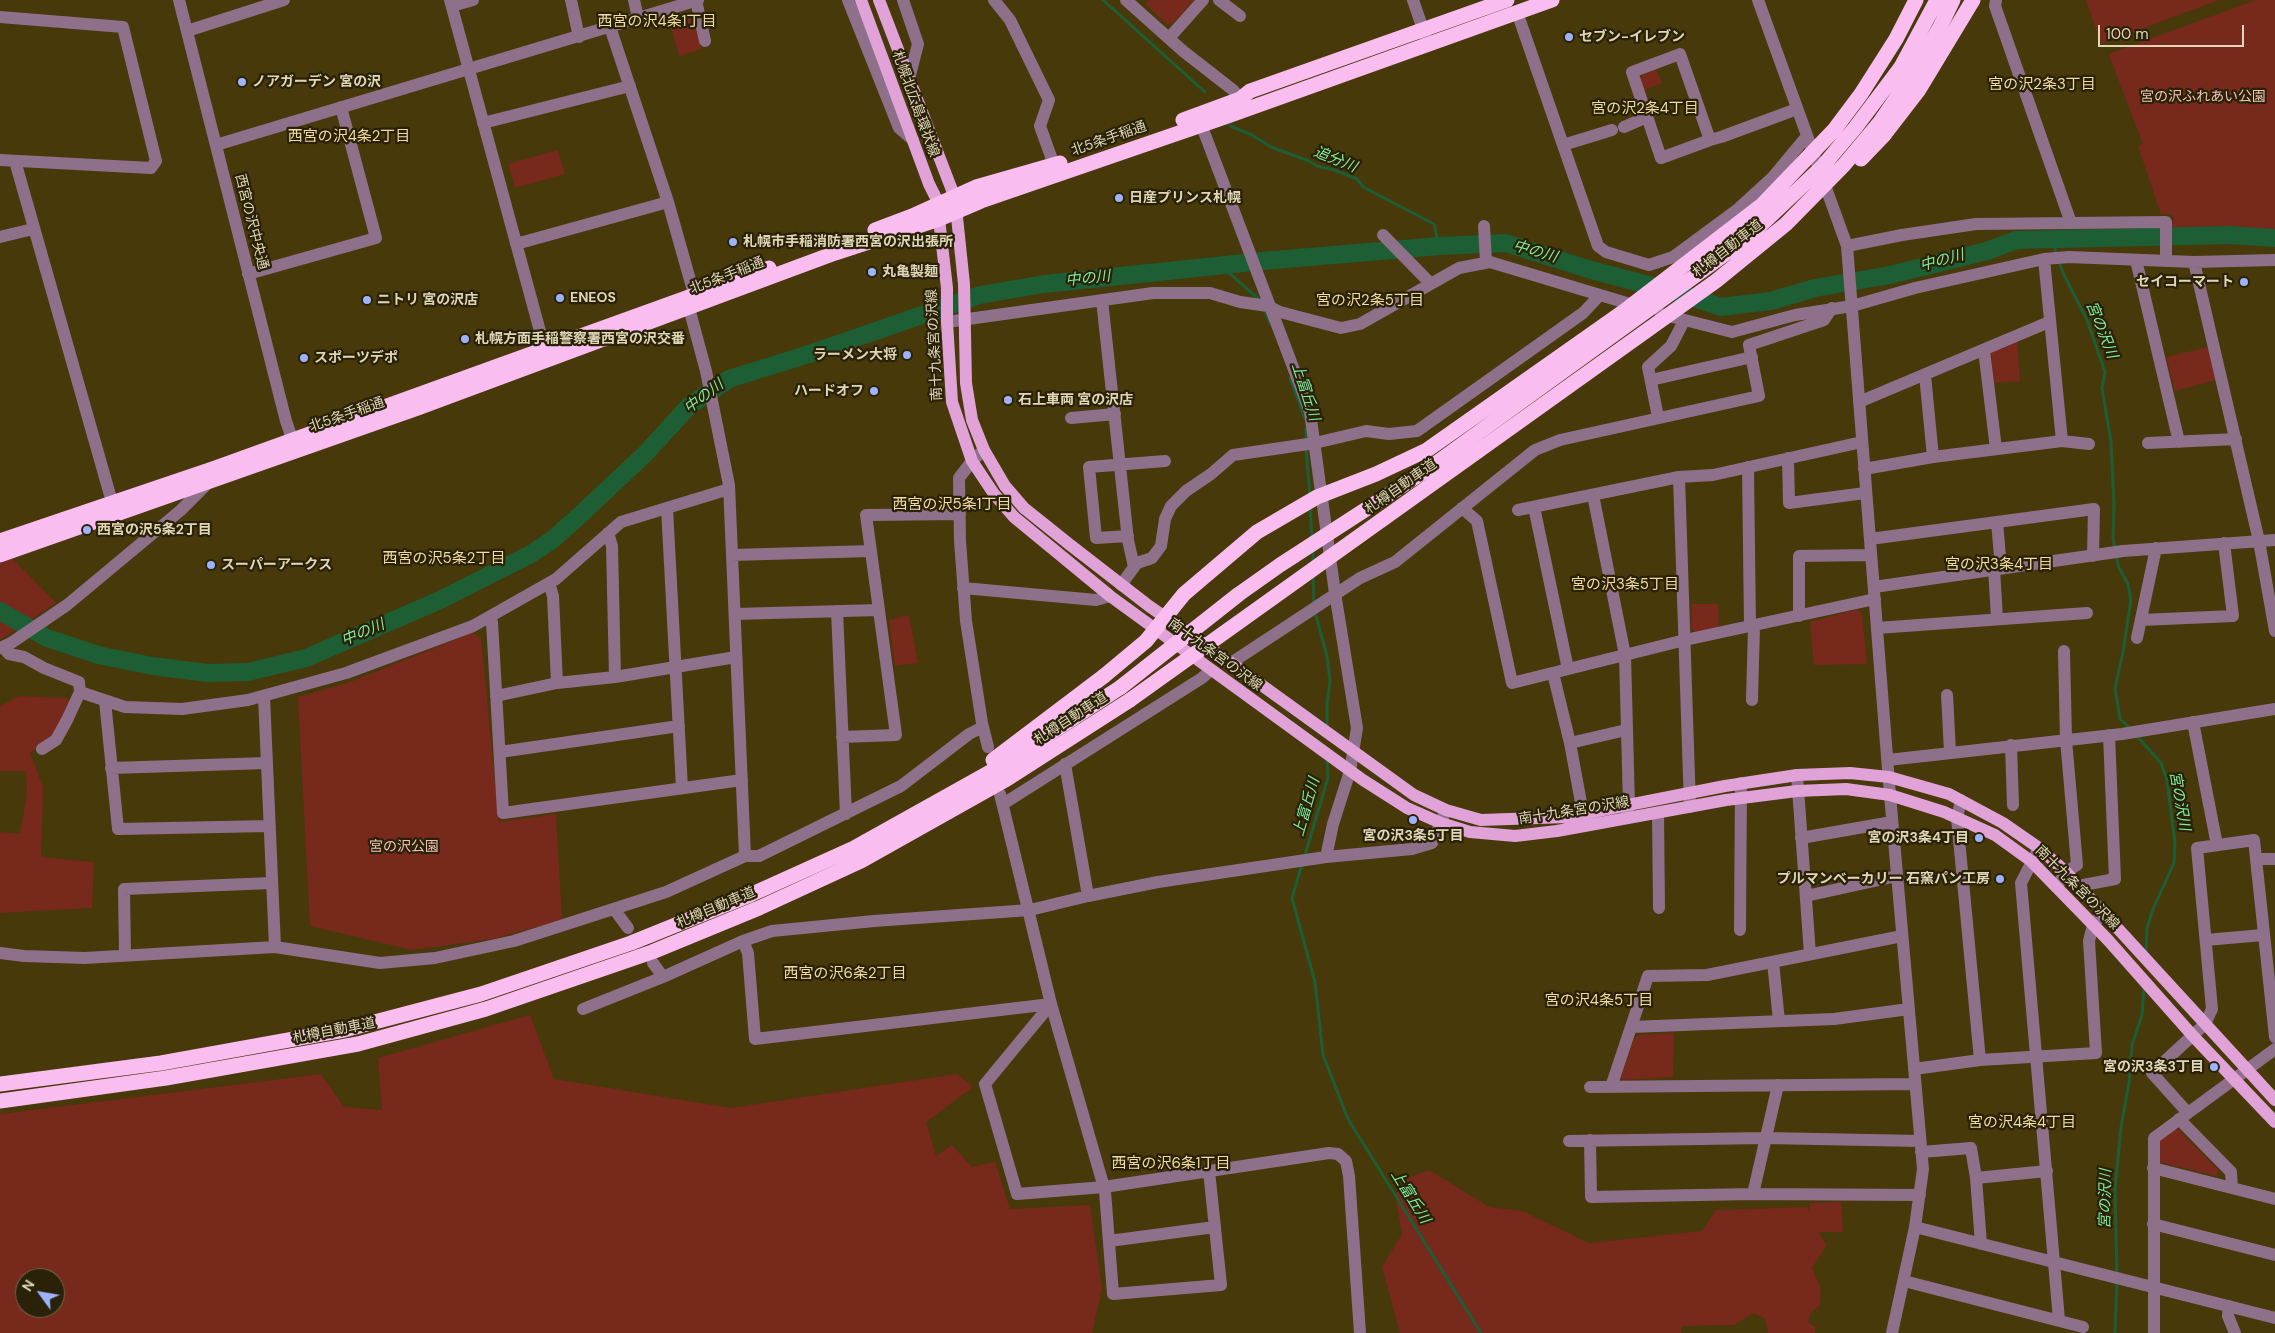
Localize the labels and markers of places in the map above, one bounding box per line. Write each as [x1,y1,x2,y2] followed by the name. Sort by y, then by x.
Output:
[1579,29,1685,45] place label: セブン-イレブン
[1563,31,1575,43] marker: セブン-イレブン
[252,74,381,90] place label: ノアガーデン 宮の沢
[236,76,248,88] marker: ノアガーデン 宮の沢
[1129,190,1241,206] place label: 日産プリンス札幌
[1113,192,1125,204] marker: 日産プリンス札幌
[743,234,953,250] place label: 札幌市手稲消防署西宮の沢出張所
[727,236,739,248] marker: 札幌市手稲消防署西宮の沢出張所
[882,264,938,280] place label: 丸亀製麺
[866,266,878,278] marker: 丸亀製麺
[2136,274,2234,290] place label: セイコーマート
[2238,276,2250,288] marker: セイコーマート
[570,290,616,306] place label: ENEOS
[377,292,478,308] place label: ニトリ 宮の沢店
[554,292,566,304] marker: ENEOS
[361,294,373,306] marker: ニトリ 宮の沢店
[475,331,685,347] place label: 札幌方面手稲警察署西宮の沢交番
[459,333,471,345] marker: 札幌方面手稲警察署西宮の沢交番
[813,347,897,363] place label: ラーメン大将
[901,349,913,361] marker: ラーメン大将
[314,350,398,366] place label: スポーツデポ
[298,352,310,364] marker: スポーツデポ
[794,383,864,399] place label: ハードオフ
[868,385,880,397] marker: ハードオフ
[1018,392,1133,408] place label: 石上車両 宮の沢店
[1002,394,1014,406] marker: 石上車両 宮の沢店
[97,522,212,538] place label: 西宮の沢5条2丁目
[81,524,93,536] marker: 西宮の沢5条2丁目
[221,557,332,573] place label: スーパーアークス
[205,559,217,571] marker: スーパーアークス
[1407,814,1419,826] marker: 宮の沢3条5丁目
[1362,828,1464,844] place label: 宮の沢3条5丁目
[1867,830,1969,846] place label: 宮の沢3条4丁目
[1973,832,1985,844] marker: 宮の沢3条4丁目
[1777,871,1990,887] place label: プルマンベーカリー 石窯パン工房
[1994,873,2006,885] marker: プルマンベーカリー 石窯パン工房
[2103,1059,2204,1075] place label: 宮の沢3条3丁目
[2208,1061,2220,1073] marker: 宮の沢3条3丁目

